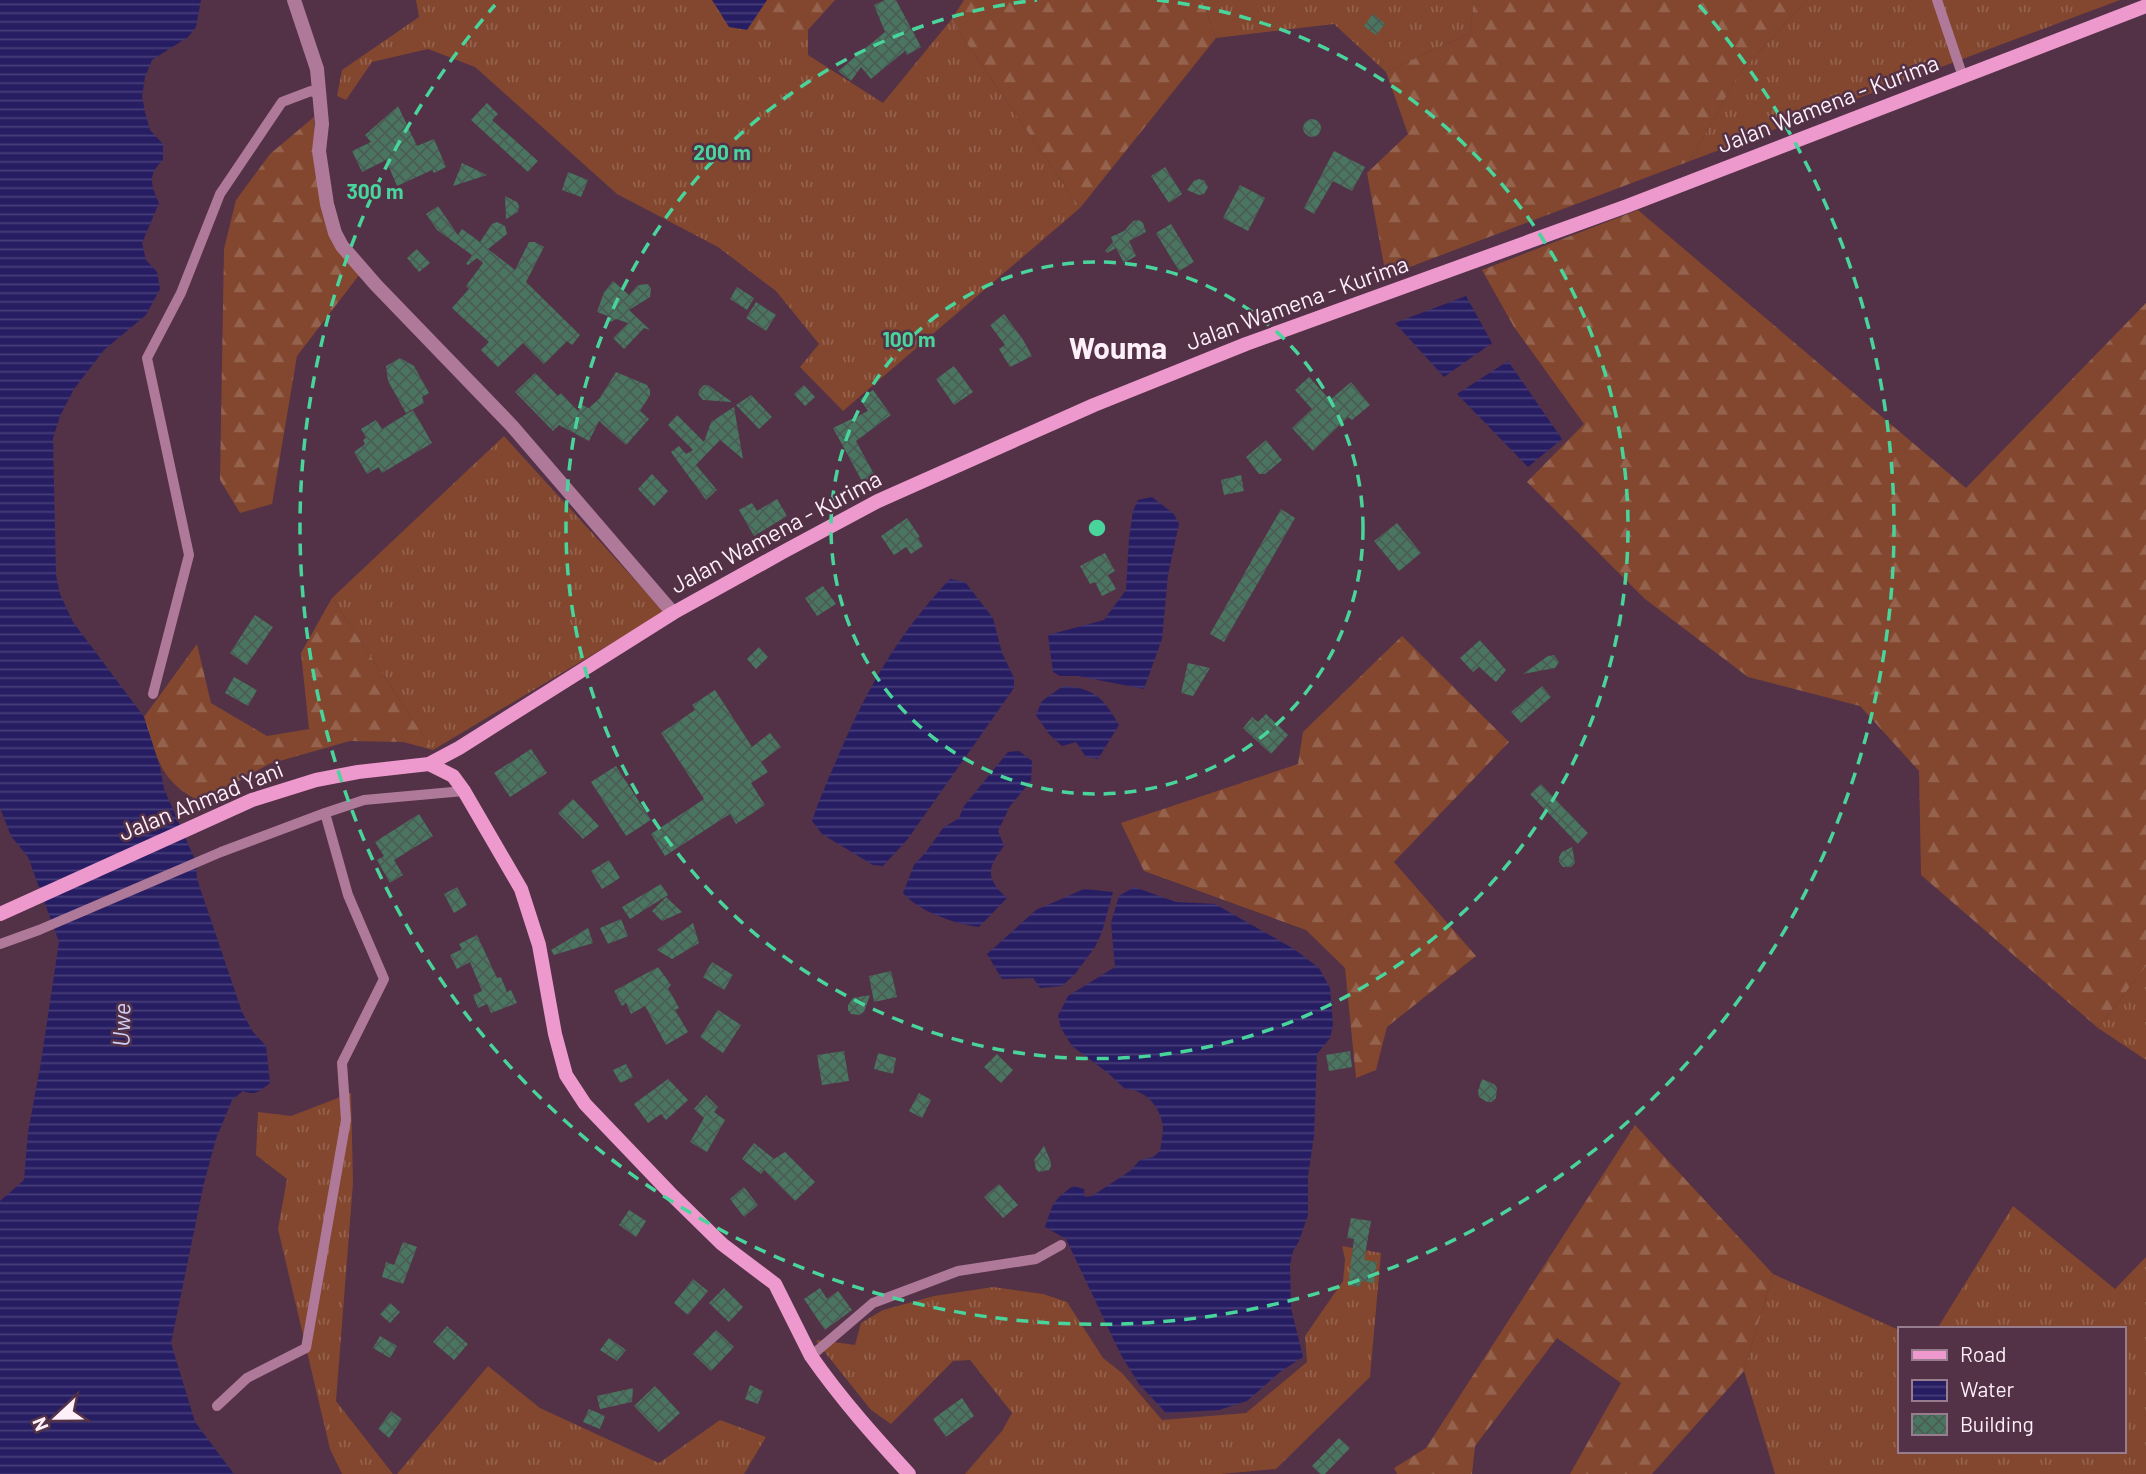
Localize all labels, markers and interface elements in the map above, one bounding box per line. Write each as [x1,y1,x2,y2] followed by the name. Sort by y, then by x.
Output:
[1713,48,1942,158] street label: Jalan Wamena - Kurima
[693,139,751,164] text: 200 m
[346,178,404,203] text: 300 m
[1182,249,1412,355] street label: Jalan Wamena - Kurima
[882,326,936,351] text: 100 m
[1069,329,1167,365] district label: Wouma
[665,464,886,599] street label: Jalan Wamena - Kurima
[1085,516,1109,540] centre of rings
[114,754,287,846] street label: Jalan Ahmad Yani
[106,1003,135,1047] water label: Uwe
[1898,1327,2125,1453] legend
[1960,1341,2006,1366] text: Road
[1960,1376,2015,1401] text: Water
[21,1383,91,1453] north arrow
[1960,1411,2034,1436] text: Building
[27,1414,53,1435] text: N

